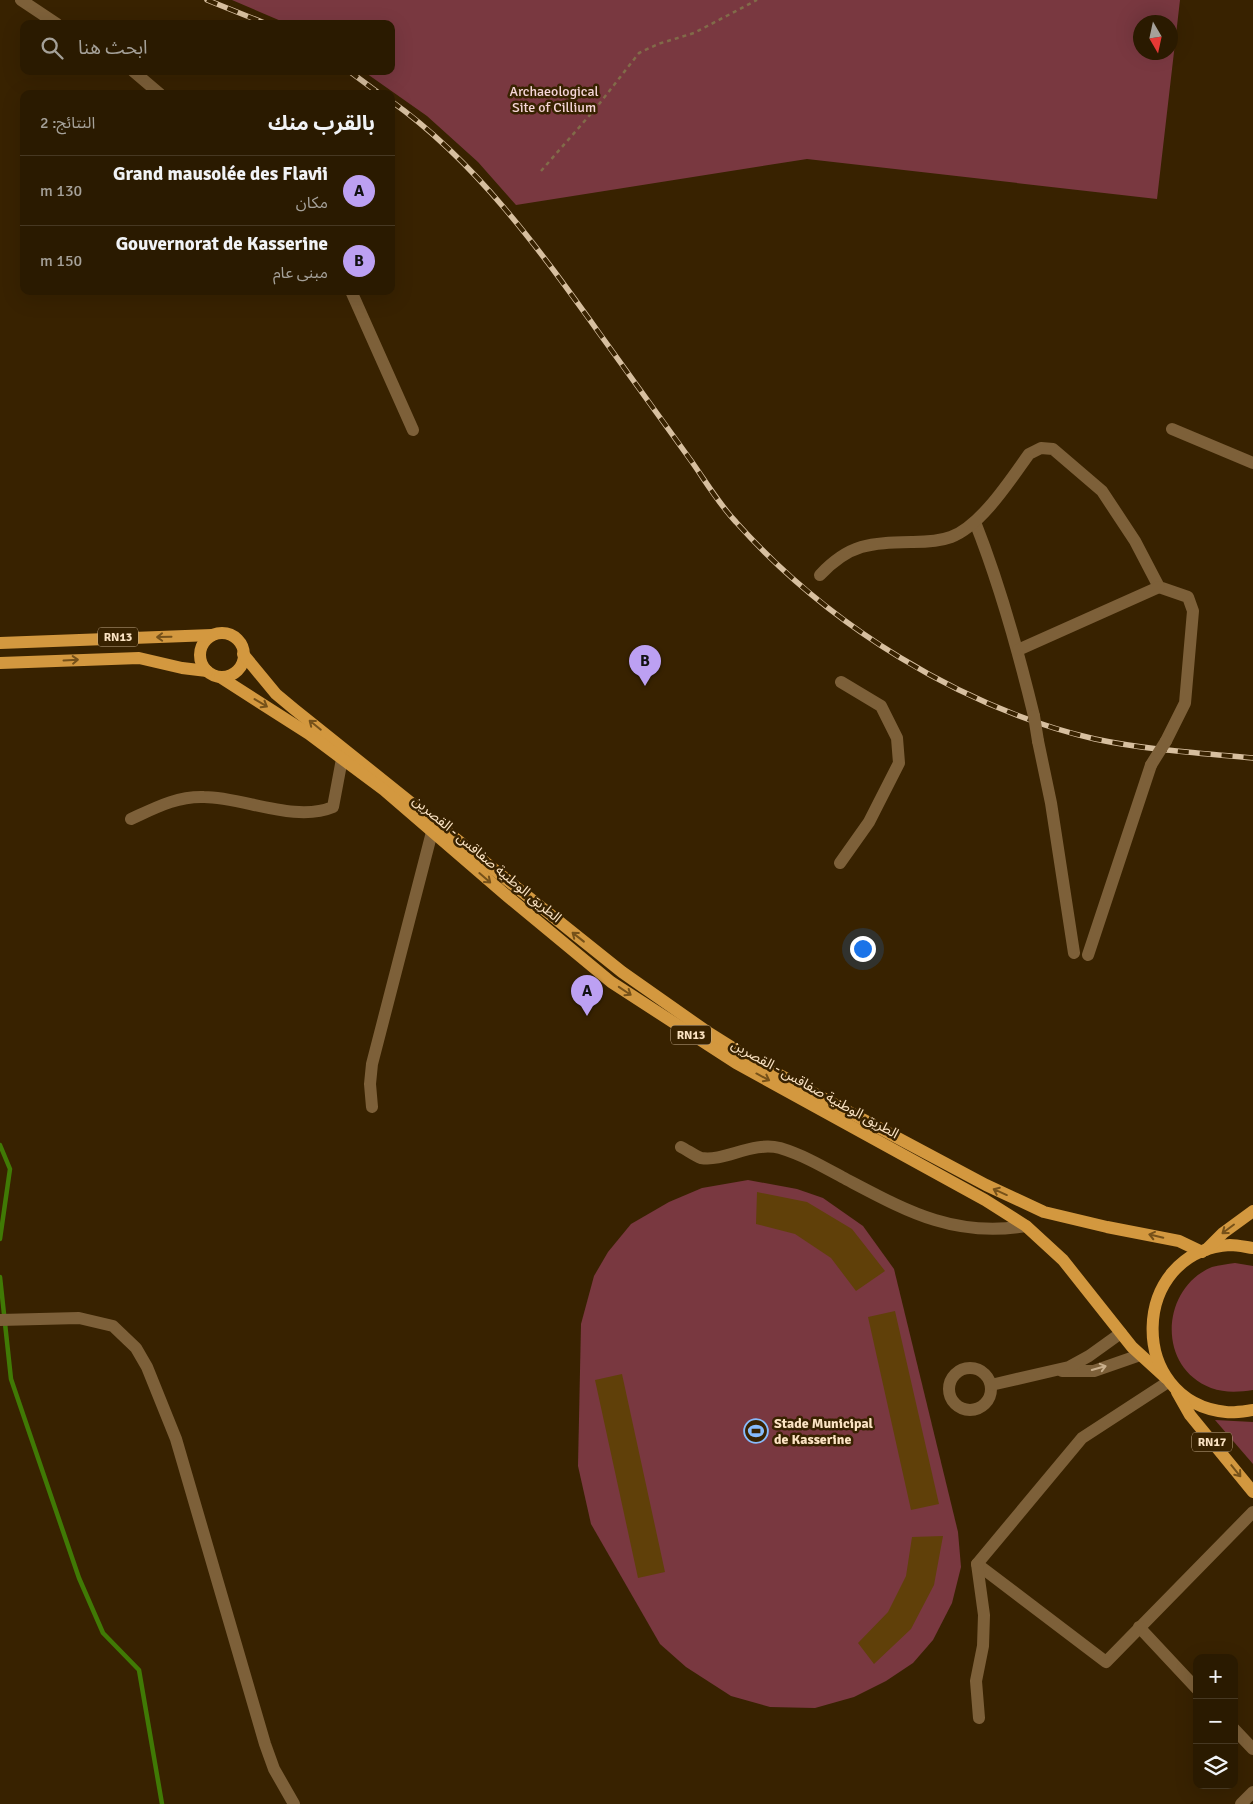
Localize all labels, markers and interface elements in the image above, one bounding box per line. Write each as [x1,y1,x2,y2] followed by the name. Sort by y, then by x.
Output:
[1133,15,1178,60] north arrow
[20,20,395,75] search box
[38,34,66,62] icon: search
[78,36,148,60] text: ابحث هنا
[509,83,599,116] park label: Archaeological Site of Cillium
[268,110,375,136] text: بالقرب منك
[40,113,95,133] text: النتائج: 2
[113,162,328,186] text: Grand mausolée des Flavii
[40,181,82,201] text: 130 m
[354,181,364,201] text: A
[296,193,328,213] text: مكان
[116,232,328,256] text: Gouvernorat de Kasserine
[40,251,82,271] text: 150 m
[354,251,364,271] text: B
[273,263,328,283] text: مبنى عام
[98,628,138,646] road number: RN13
[156,632,172,642] one-way arrow
[629,645,661,686] pin: B
[63,656,79,665] one-way arrow
[253,699,267,709] one-way arrow
[309,720,322,731] one-way arrow
[408,792,565,927] street label: الطريق الوطنية صفاقس - القصرين
[479,872,492,884] one-way arrow
[571,932,584,943] one-way arrow
[850,936,876,962] your location
[571,975,603,1016] pin: A
[618,986,632,996] one-way arrow
[671,1026,711,1044] road number: RN13
[728,1036,902,1143] street label: الطريق الوطنية صفاقس - القصرين
[755,1073,770,1082] one-way arrow
[993,1187,1008,1197] one-way arrow
[1222,1224,1235,1235] one-way arrow
[1149,1231,1165,1240] one-way arrow
[1091,1363,1107,1373] one-way arrow
[774,1415,874,1448] place label: Stade Municipal de Kasserine
[743,1418,769,1444] sports icon: Stade Municipal de Kasserine
[1192,1432,1232,1451] road number: RN17
[1230,1464,1241,1477] one-way arrow
[1193,1654,1238,1789] map controls
[1193,1654,1238,1699] button: +
[1193,1699,1238,1744] button: −
[1193,1744,1238,1789] button: layers

